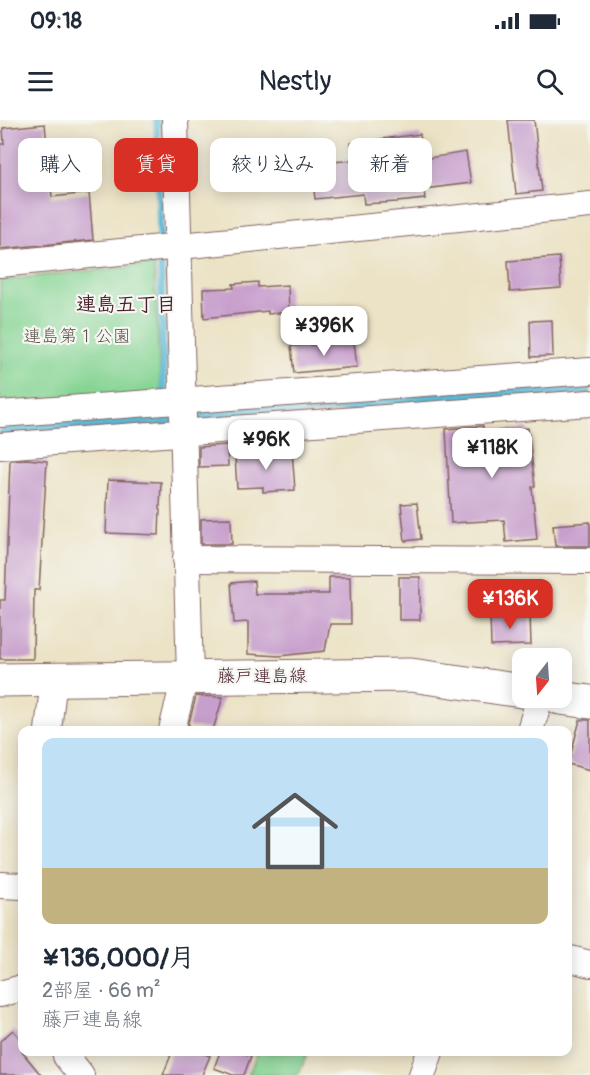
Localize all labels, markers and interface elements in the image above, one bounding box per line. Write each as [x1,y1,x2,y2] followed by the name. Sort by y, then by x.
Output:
[30,7,82,35] text: 09:18
[24,65,57,98] icon: menu
[259,65,331,98] text: Nestly
[533,65,566,98] icon: search
[18,138,102,192] chip: 購入
[114,138,198,192] chip: 賃貸
[210,138,336,192] chip: 絞り込み
[348,138,432,192] chip: 新着
[76,292,176,317] district label: 連島五丁目
[282,306,366,357] pin: ¥396K
[294,313,354,338] text: ¥396K
[23,325,131,348] park label: 連島第１公園
[230,420,302,471] pin: ¥96K
[242,427,290,452] text: ¥96K
[450,428,534,479] pin: ¥118K
[466,435,518,460] text: ¥118K
[468,579,552,630] pin: ¥136K
[482,586,538,611] text: ¥136K
[512,648,572,708] north arrow
[512,648,572,708] map controls
[217,665,307,688] street label: 藤戸連島線
[241,777,349,885] icon: home
[42,942,195,974] text: ¥136,000/月
[42,978,161,1003] text: 2部屋 · 66 m²
[42,1007,142,1032] text: 藤戸連島線

